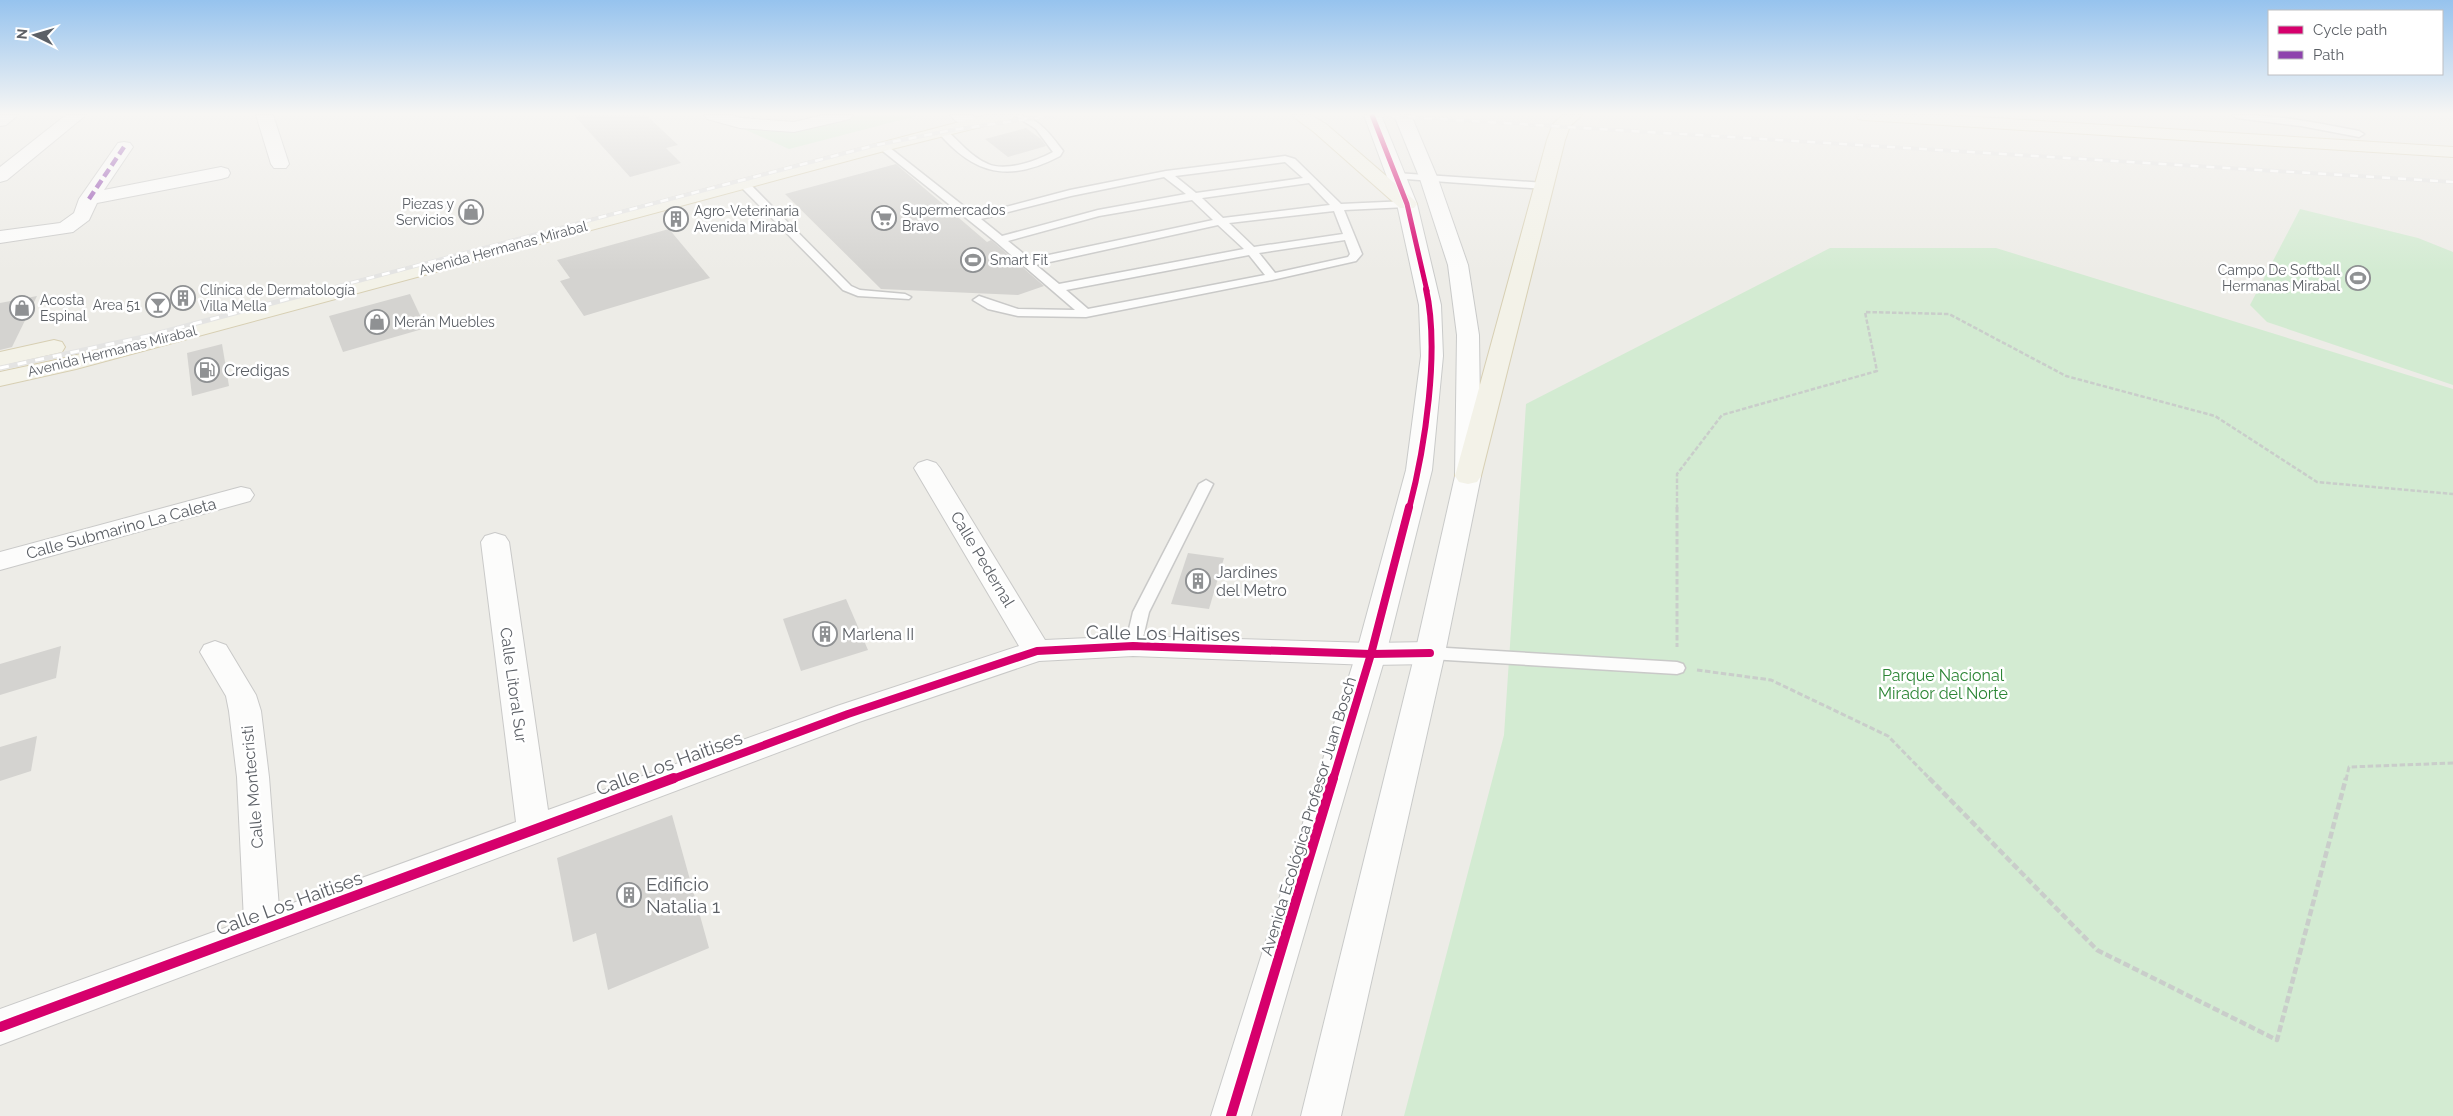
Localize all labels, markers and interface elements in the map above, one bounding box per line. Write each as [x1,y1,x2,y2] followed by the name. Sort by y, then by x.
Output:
[10,10,60,60] north arrow
[2268,10,2443,75] legend
[2313,21,2387,39] text: Cycle path
[14,28,30,40] text: N
[2313,46,2344,64] text: Path
[396,196,454,228] place label: Piezas y Servicios
[458,199,484,225] shop icon: Piezas y Servicios
[902,202,1006,234] place label: Supermercados Bravo
[694,203,799,235] place label: Agro-Veterinaria Avenida Mirabal
[871,205,897,231] supermarket icon: Supermercados Bravo
[663,206,689,232] building icon: Agro-Veterinaria Avenida Mirabal
[417,218,589,278] street label: Avenida Hermanas Mirabal
[960,247,986,273] sports icon: Smart Fit
[990,252,1048,268] place label: Smart Fit
[2218,262,2340,294] place label: Campo De Softball Hermanas Mirabal
[2345,265,2371,291] sports icon: Campo De Softball Hermanas Mirabal
[200,282,355,314] place label: Clínica de Dermatología Villa Mella
[170,285,196,311] building icon: Clínica de Dermatología Villa Mella
[40,292,87,324] place label: Acosta Espinal
[145,292,171,318] bar icon: Area 51
[9,295,35,321] shop icon: Acosta Espinal
[93,297,140,313] place label: Area 51
[364,309,390,335] shop icon: Merán Muebles
[394,314,495,330] place label: Merán Muebles
[26,322,198,380] street label: Avenida Hermanas Mirabal
[194,357,220,383] fuel station icon: Credigas
[224,361,290,380] place label: Credigas
[24,494,218,563] street label: Calle Submarino La Caleta
[947,508,1019,611] street label: Calle Pedernal
[1216,563,1287,600] place label: Jardines del Metro
[1185,568,1211,594] building icon: Jardines del Metro
[812,621,838,647] building icon: Marlena II
[1086,621,1240,645] street label: Calle Los Haitises
[842,625,914,644] place label: Marlena II
[496,626,531,744] street label: Calle Litoral Sur
[1878,666,2008,703] park label: Parque Nacional Mirador del Norte
[1257,674,1360,958] street label: Avenida Ecológica Profesor Juan Bosch
[238,725,267,849] street label: Calle Montecristi
[593,726,745,800] street label: Calle Los Haitises
[213,866,365,940] street label: Calle Los Haitises
[646,873,720,917] place label: Edificio Natalia 1
[616,882,642,908] building icon: Edificio Natalia 1

